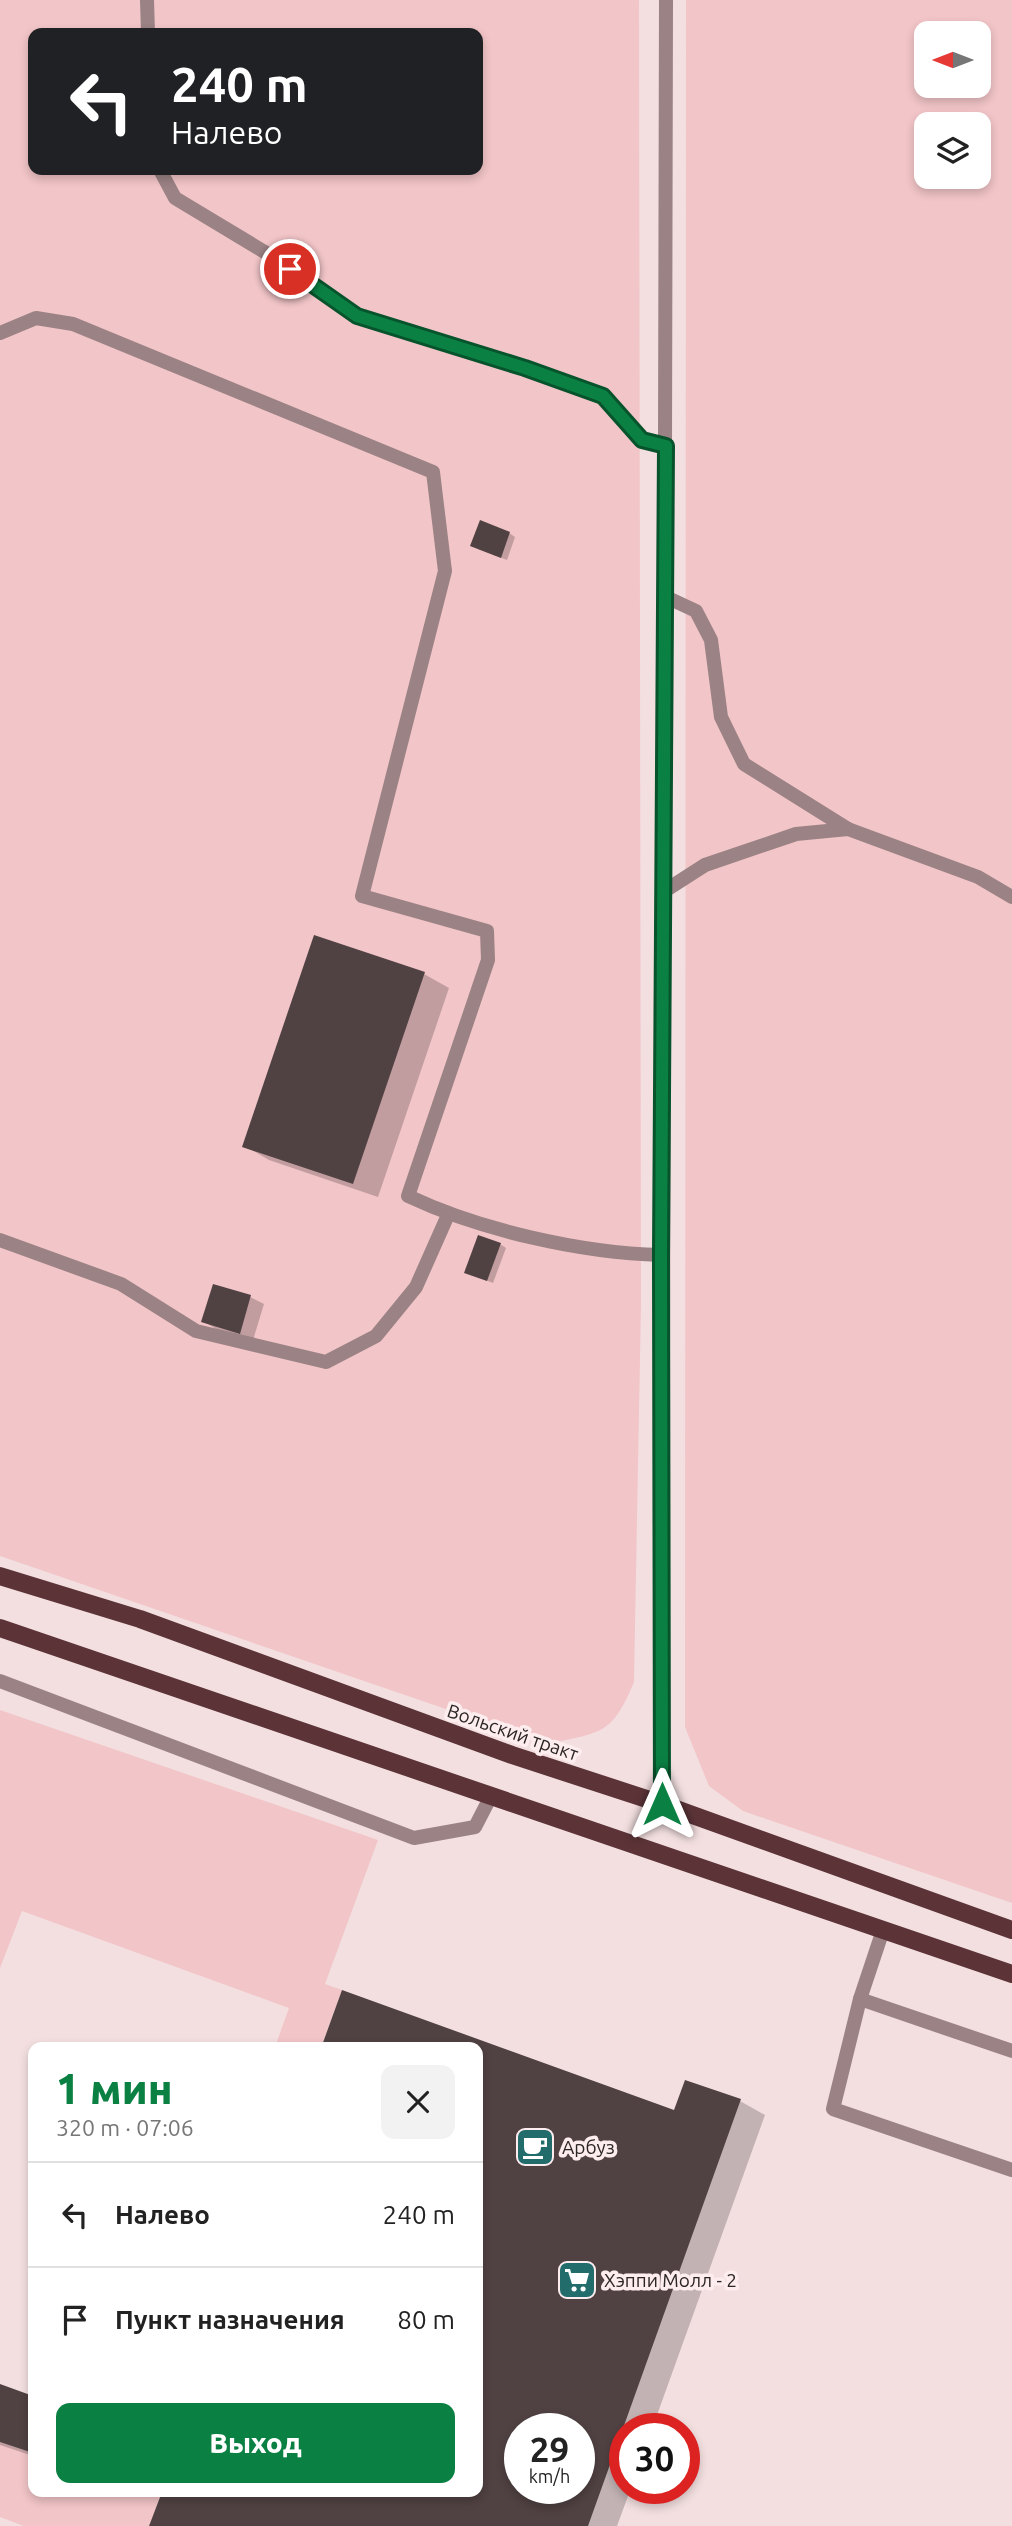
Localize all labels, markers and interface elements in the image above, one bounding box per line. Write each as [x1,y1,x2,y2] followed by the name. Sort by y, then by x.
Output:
[914,21,990,98] north arrow
[914,21,991,189] map controls
[56,56,147,147] icon: left
[171,56,308,111] text: 240 m
[914,112,991,189] button: layers
[171,114,283,150] text: Налево
[260,239,320,299] pin
[271,250,309,288] icon: arrive
[445,1699,582,1765] street label: Вольский тракт
[625,1767,699,1841] position arrow
[56,2065,173,2112] text: 1 мин
[381,2065,455,2139] button: close
[56,2115,194,2140] text: 320 m · 07:06
[514,2126,556,2168] cafe icon: Арбуз
[562,2136,615,2158] place label: Арбуз
[56,2196,94,2234] icon: left
[115,2200,210,2229] text: Налево
[383,2200,455,2229] text: 240 m
[556,2259,598,2301] supermarket icon: Хэппи Молл - 2
[604,2269,737,2291] place label: Хэппи Молл - 2
[56,2301,94,2339] icon: arrive
[115,2305,345,2334] text: Пункт назначения
[397,2305,455,2334] text: 80 m
[56,2403,455,2483] button: Выход
[609,2413,700,2504] speed limit sign: 30
[530,2429,569,2469] text: 29
[529,2466,570,2486] text: km/h

